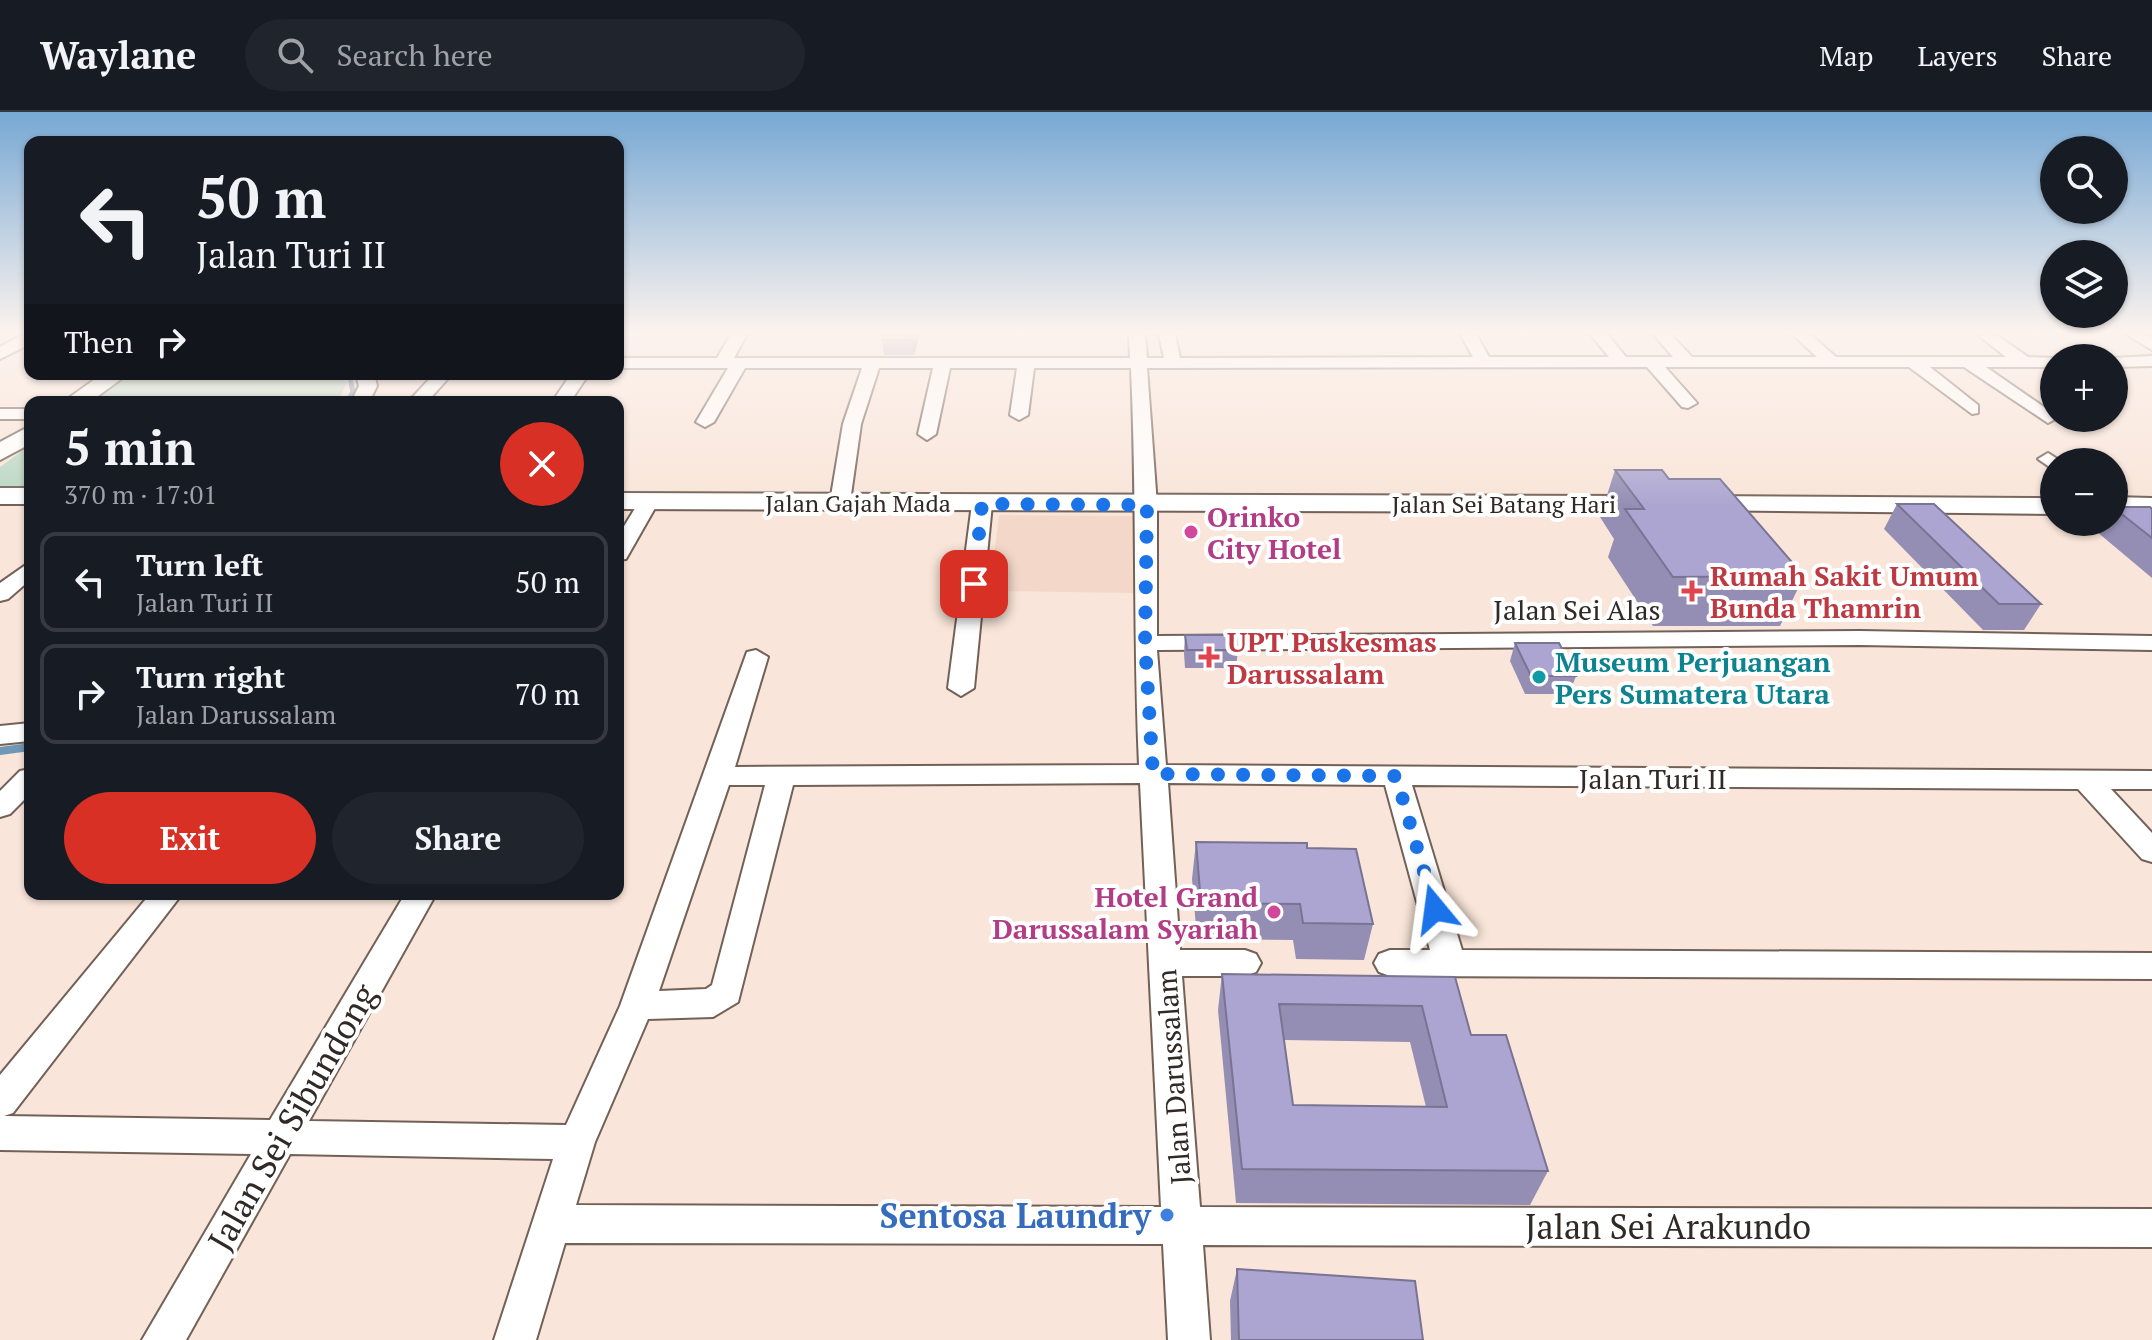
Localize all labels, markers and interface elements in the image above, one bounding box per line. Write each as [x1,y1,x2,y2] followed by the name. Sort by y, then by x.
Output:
[245,19,805,91] search box
[40,30,197,80] text: Waylane
[273,33,317,77] icon: search
[337,35,493,75] text: Search here
[1819,37,1873,74] text: Map
[1917,37,1998,74] text: Layers
[2042,37,2112,74] text: Share
[2040,136,2128,536] map controls
[2040,136,2128,224] button: search
[196,160,326,234] text: 50 m
[64,168,168,272] icon: left
[196,231,386,278] text: Jalan Turi II
[2040,240,2128,328] button: layers
[149,320,193,364] icon: right
[64,322,133,362] text: Then
[2040,344,2128,432] button: +
[64,415,195,479] text: 5 min
[500,422,584,506] button: close
[2040,448,2128,536] button: −
[64,477,217,511] text: 370 m · 17:01
[765,487,951,519] street label: Jalan Gajah Mada
[1392,488,1616,520] street label: Jalan Sei Batang Hari
[1207,498,1341,567] place label: Orinko City Hotel
[1182,523,1200,541] marker: Orinko City Hotel
[136,545,263,585] text: Turn left
[940,550,1008,618] pin
[1710,557,1979,626] place label: Rumah Sakit Umum Bunda Thamrin
[68,560,112,604] icon: left
[515,562,580,602] text: 50 m
[952,562,996,606] icon: arrive
[1681,580,1703,602] marker: Rumah Sakit Umum Bunda Thamrin
[136,585,273,619] text: Jalan Turi II
[1493,591,1661,628] street label: Jalan Sei Alas
[1227,623,1437,692] place label: UPT Puskesmas Darussalam
[1555,643,1831,712] place label: Museum Perjuangan Pers Sumatera Utara
[1198,646,1220,668] marker: UPT Puskesmas Darussalam
[136,657,285,697] text: Turn right
[1530,668,1548,686] marker: Museum Perjuangan Pers Sumatera Utara
[68,672,112,716] icon: right
[515,674,580,714] text: 70 m
[136,697,336,731] text: Jalan Darussalam
[1579,760,1727,797] street label: Jalan Turi II
[64,792,316,884] button: Exit
[332,792,584,884] button: Share
[1393,867,1477,951] position arrow
[992,878,1258,947] place label: Hotel Grand Darussalam Syariah
[1265,903,1283,921] marker: Hotel Grand Darussalam Syariah
[1147,968,1199,1186] street label: Jalan Darussalam
[197,974,387,1259] street label: Jalan Sei Sibundong
[880,1193,1152,1238] place label: Sentosa Laundry
[1525,1204,1811,1249] street label: Jalan Sei Arakundo
[1158,1206,1176,1224] marker: Sentosa Laundry

